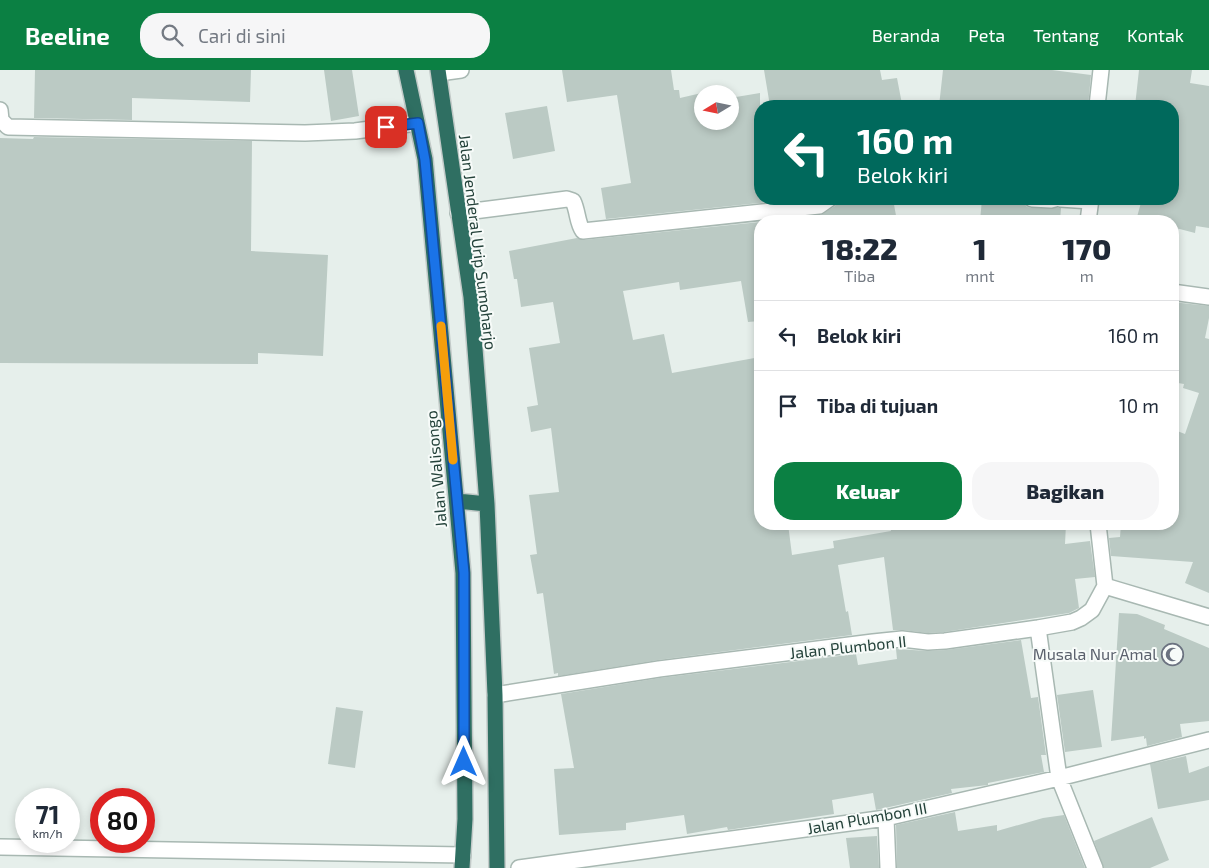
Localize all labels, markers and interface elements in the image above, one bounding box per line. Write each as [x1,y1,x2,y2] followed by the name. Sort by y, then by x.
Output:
[140,13,490,58] search box
[25,21,110,50] text: Beeline
[158,21,186,49] icon: search
[198,24,286,47] text: Cari di sini
[872,24,940,46] text: Beranda
[968,24,1005,46] text: Peta
[1033,24,1099,46] text: Tentang
[1127,24,1184,46] text: Kontak
[694,85,739,130] north arrow
[694,85,739,130] map controls
[365,106,407,148] pin
[372,113,400,141] icon: arrive
[857,119,953,161] text: 160 m
[774,120,839,185] icon: left
[455,133,501,351] street label: Jalan Jenderal Urip Sumoharjo
[857,161,948,187] text: Belok kiri
[822,230,898,266] text: 18:22
[973,230,987,266] text: 1
[1062,230,1111,266] text: 170
[844,266,875,285] text: Tiba
[965,266,995,285] text: mnt
[1080,266,1094,285] text: m
[774,322,802,350] icon: left
[817,324,901,347] text: Belok kiri
[1108,324,1159,347] text: 160 m
[774,392,802,420] icon: arrive
[817,394,938,417] text: Tiba di tujuan
[1119,394,1159,417] text: 10 m
[421,410,450,528] street label: Jalan Walisongo
[774,462,962,520] button: Keluar
[972,462,1159,520] button: Bagikan
[789,631,907,662] street label: Jalan Plumbon II
[1161,642,1185,666] mosque icon: Musala Nur Amal
[1033,644,1157,663] place label: Musala Nur Amal
[437,735,489,787] position arrow
[90,788,155,853] speed limit sign: 80
[805,798,928,837] street label: Jalan Plumbon III
[35,799,60,829] text: 71
[33,826,62,840] text: km/h

